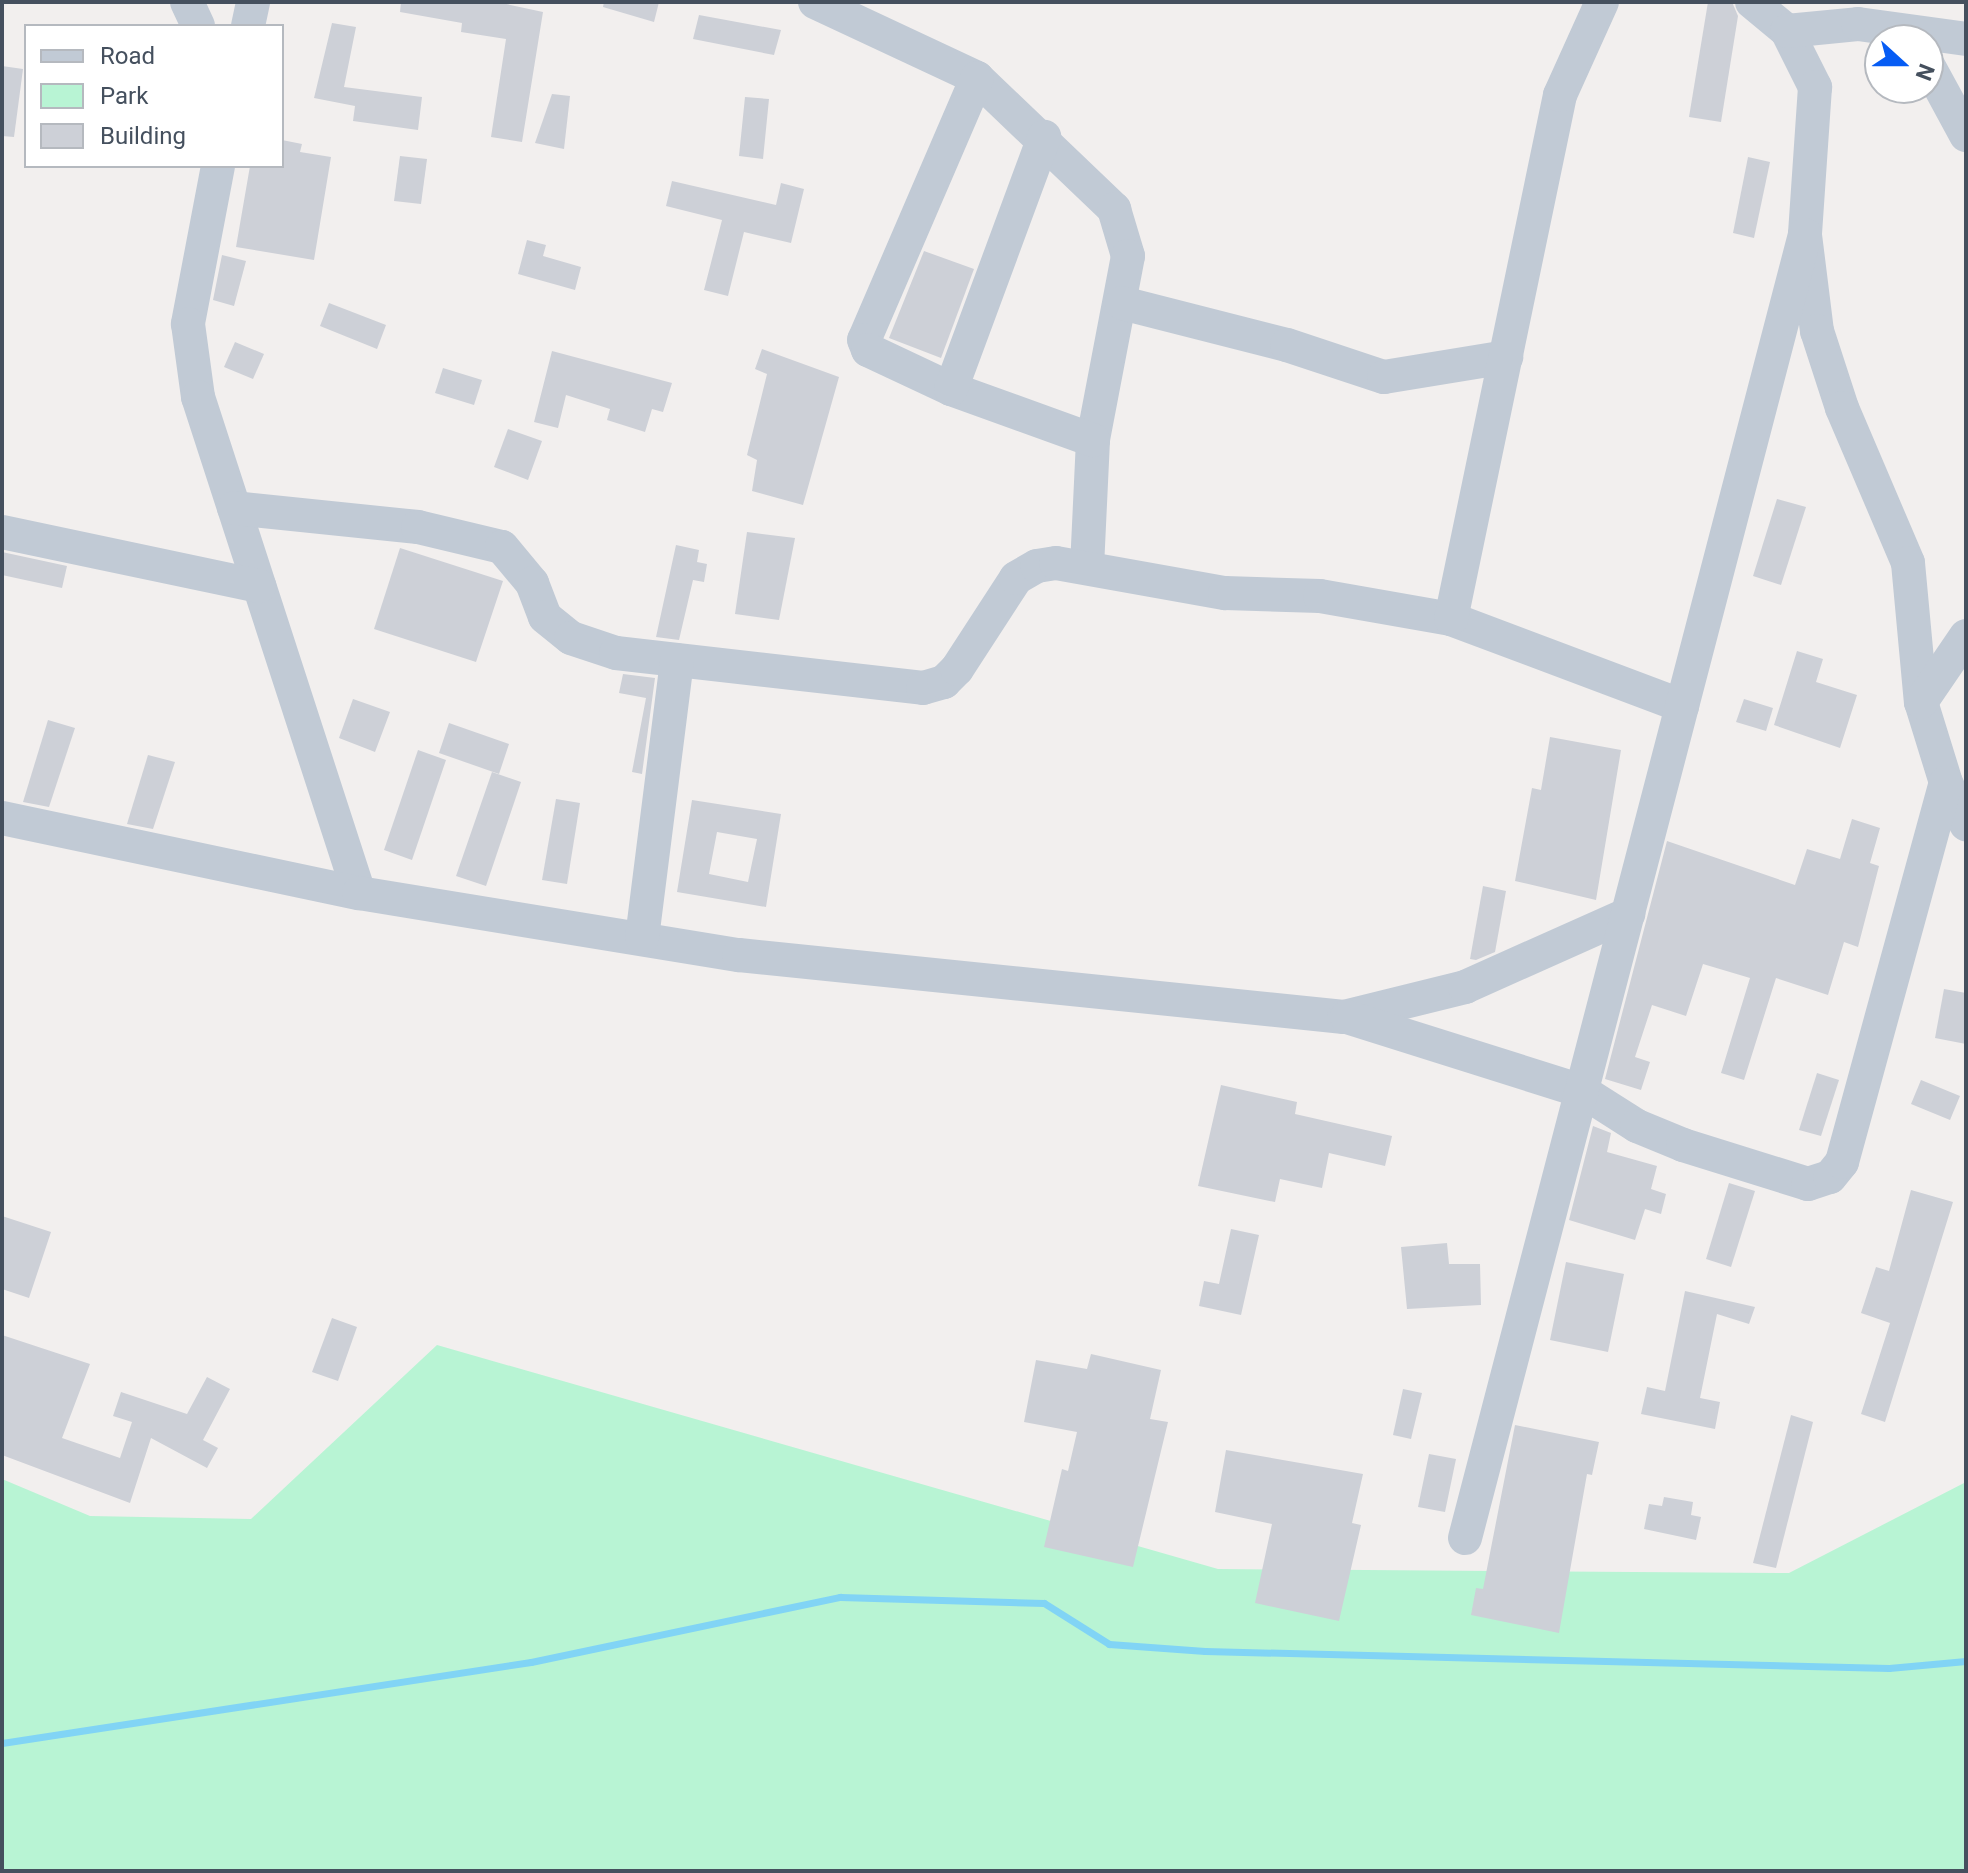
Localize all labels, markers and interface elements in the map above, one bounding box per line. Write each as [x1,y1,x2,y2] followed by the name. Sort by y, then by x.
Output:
[24,24,284,168] legend
[1864,24,1944,104] north arrow
[100,42,155,70] text: Road
[1911,60,1939,84] text: N
[100,82,148,110] text: Park
[100,122,186,150] text: Building

